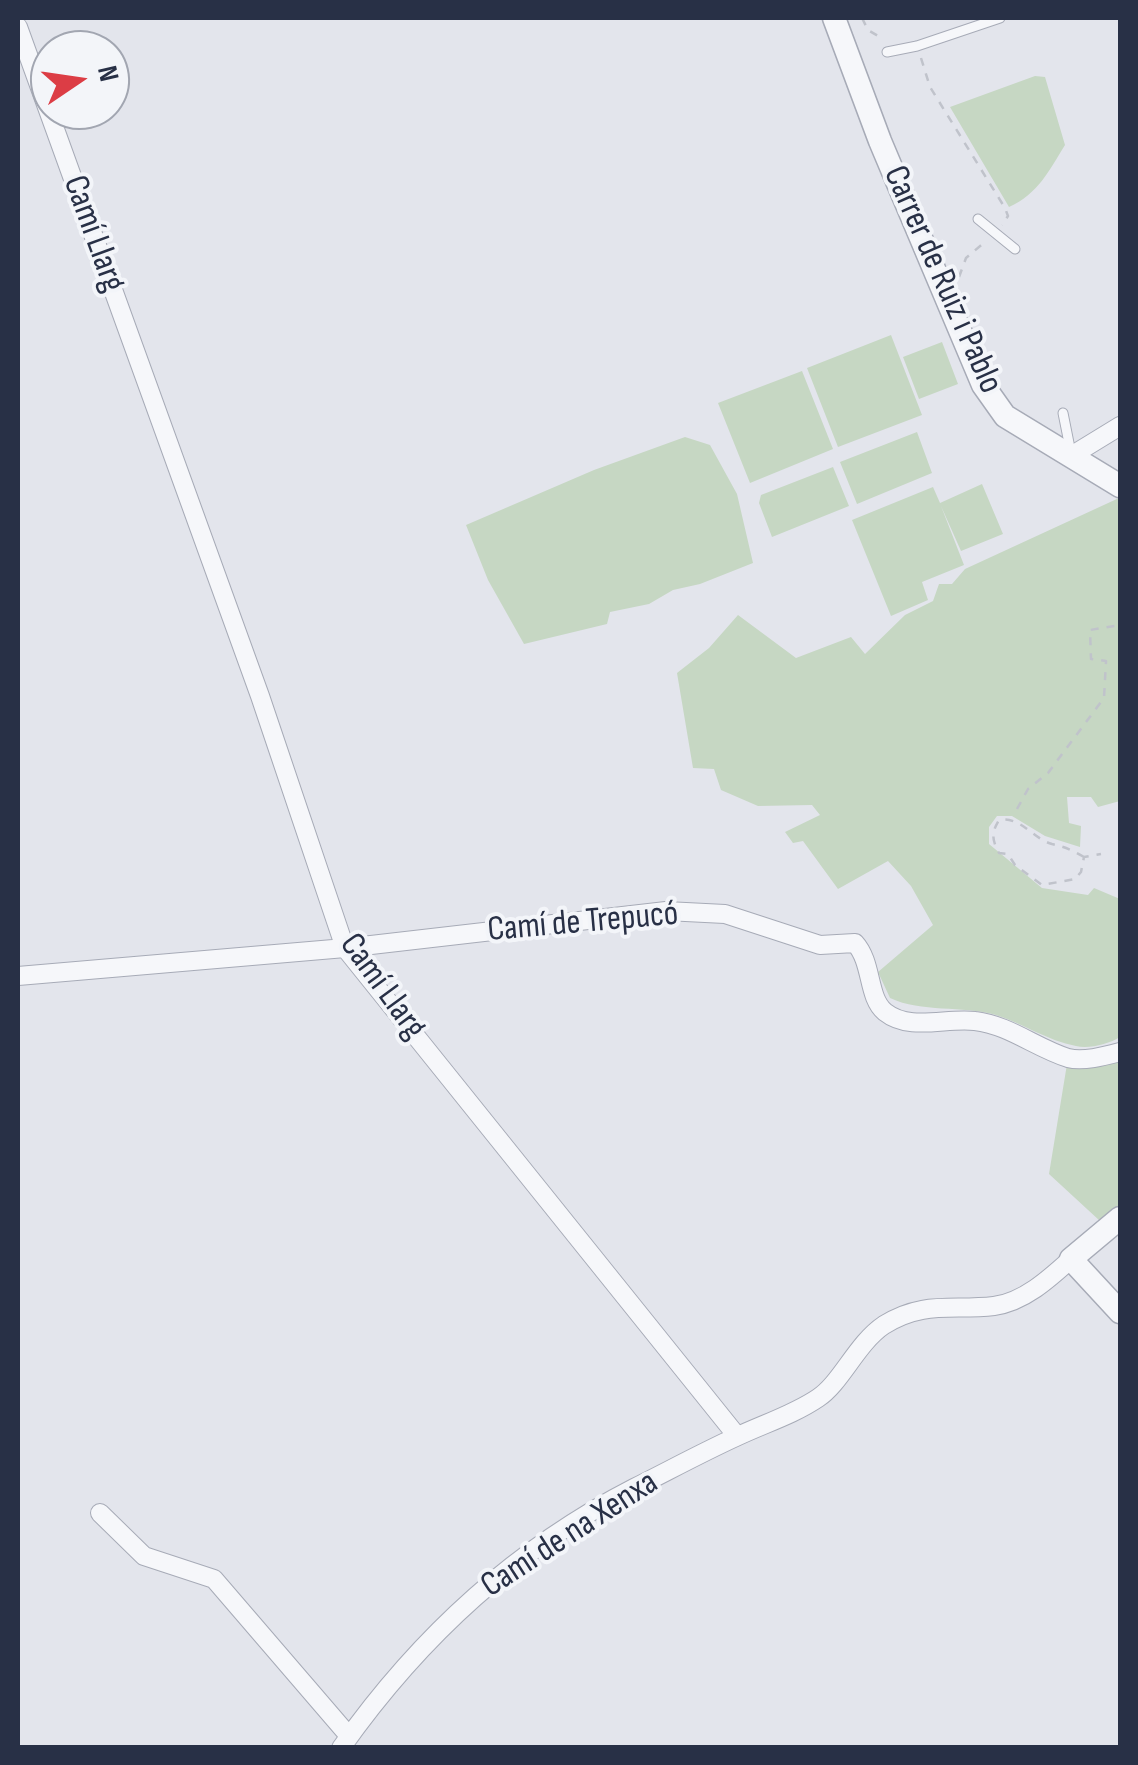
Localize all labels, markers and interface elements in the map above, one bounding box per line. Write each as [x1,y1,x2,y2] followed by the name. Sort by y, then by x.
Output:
[30,30,130,130] north arrow
[90,63,126,85] text: N
[873,160,1011,400] street label: Carrer de Ruiz i Pablo
[53,170,133,298] street label: Camí Llarg
[486,894,680,952] street label: Camí de Trepucó
[330,926,434,1048] street label: Camí Llarg
[474,1462,666,1608] street label: Camí de na Xenxa

